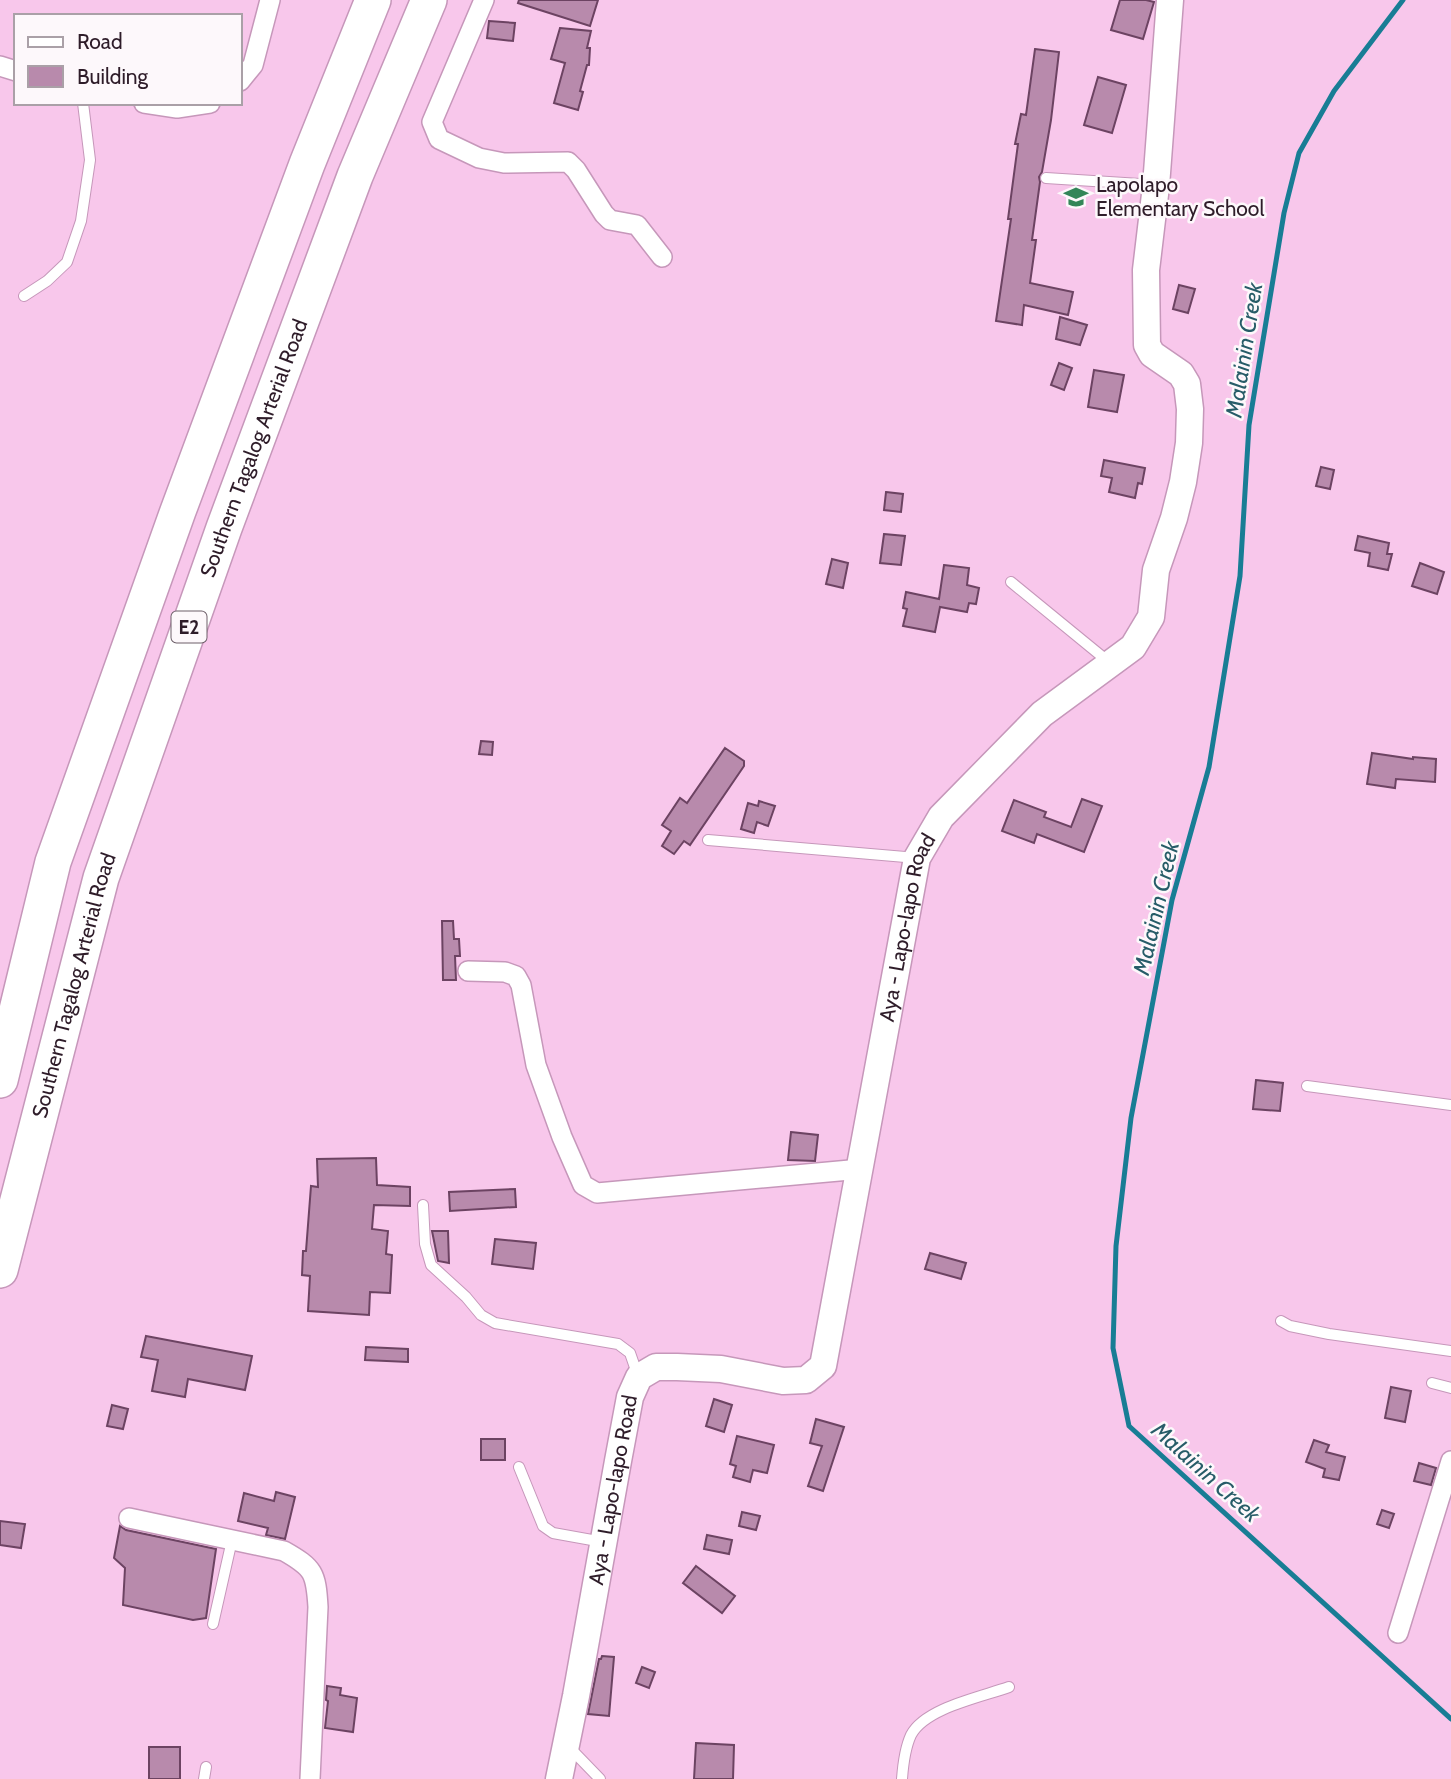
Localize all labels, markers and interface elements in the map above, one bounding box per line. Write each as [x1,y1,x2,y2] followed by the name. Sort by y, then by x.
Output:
[14,14,242,105] legend
[77,29,123,54] text: Road
[77,64,149,89] text: Building
[1096,172,1264,221] place label: Lapolapo Elementary School
[1062,183,1090,211] school or university icon: Lapolapo Elementary School
[1219,279,1269,420] water label: Malainin Creek
[195,316,313,580] street label: Southern Tagalog Arterial Road
[172,612,206,642] road number: E2
[874,829,941,1024] street label: Aya - Lapo-lapo Road
[1127,837,1185,979] water label: Malainin Creek
[27,849,121,1121] street label: Southern Tagalog Arterial Road
[583,1393,642,1587] street label: Aya - Lapo-lapo Road
[1145,1415,1267,1529] water label: Malainin Creek

